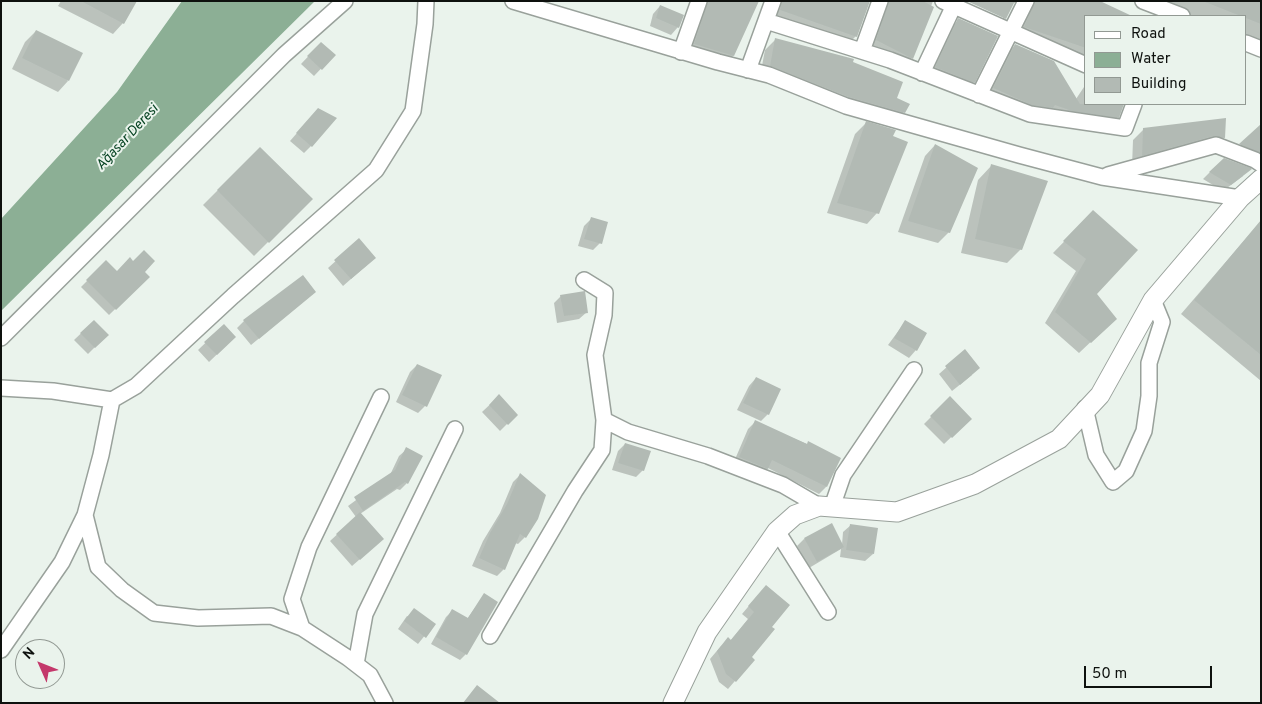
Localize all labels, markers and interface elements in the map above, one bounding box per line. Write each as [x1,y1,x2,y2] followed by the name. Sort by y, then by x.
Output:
[1084,15,1247,105] legend
[1131,25,1166,44] text: Road
[1131,50,1170,69] text: Water
[1131,75,1186,94] text: Building
[93,102,163,174] water label: Ağasar Deresi
[15,639,65,689] north arrow
[20,644,39,663] text: N
[1087,656,1214,688] scale bar
[1092,665,1127,684] text: 50 m

